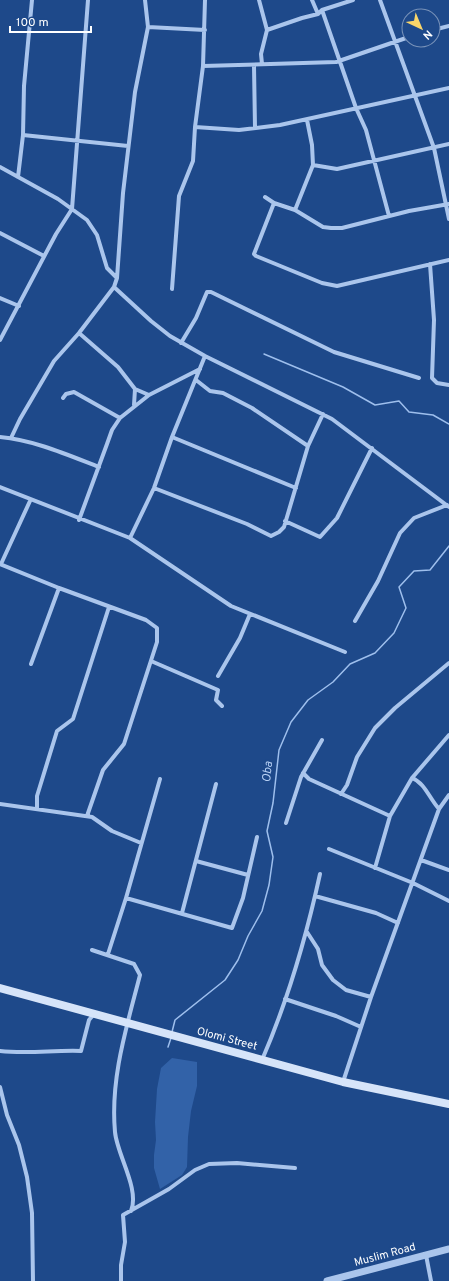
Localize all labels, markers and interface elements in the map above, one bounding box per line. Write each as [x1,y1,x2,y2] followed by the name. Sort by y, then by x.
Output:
[10,8,91,34] scale bar
[401,8,441,48] north arrow
[16,15,49,31] text: 100 m
[420,27,435,42] text: N
[259,760,277,783] water label: Oba
[195,1024,259,1054] street label: Olomi Street
[353,1240,417,1270] street label: Muslim Road

